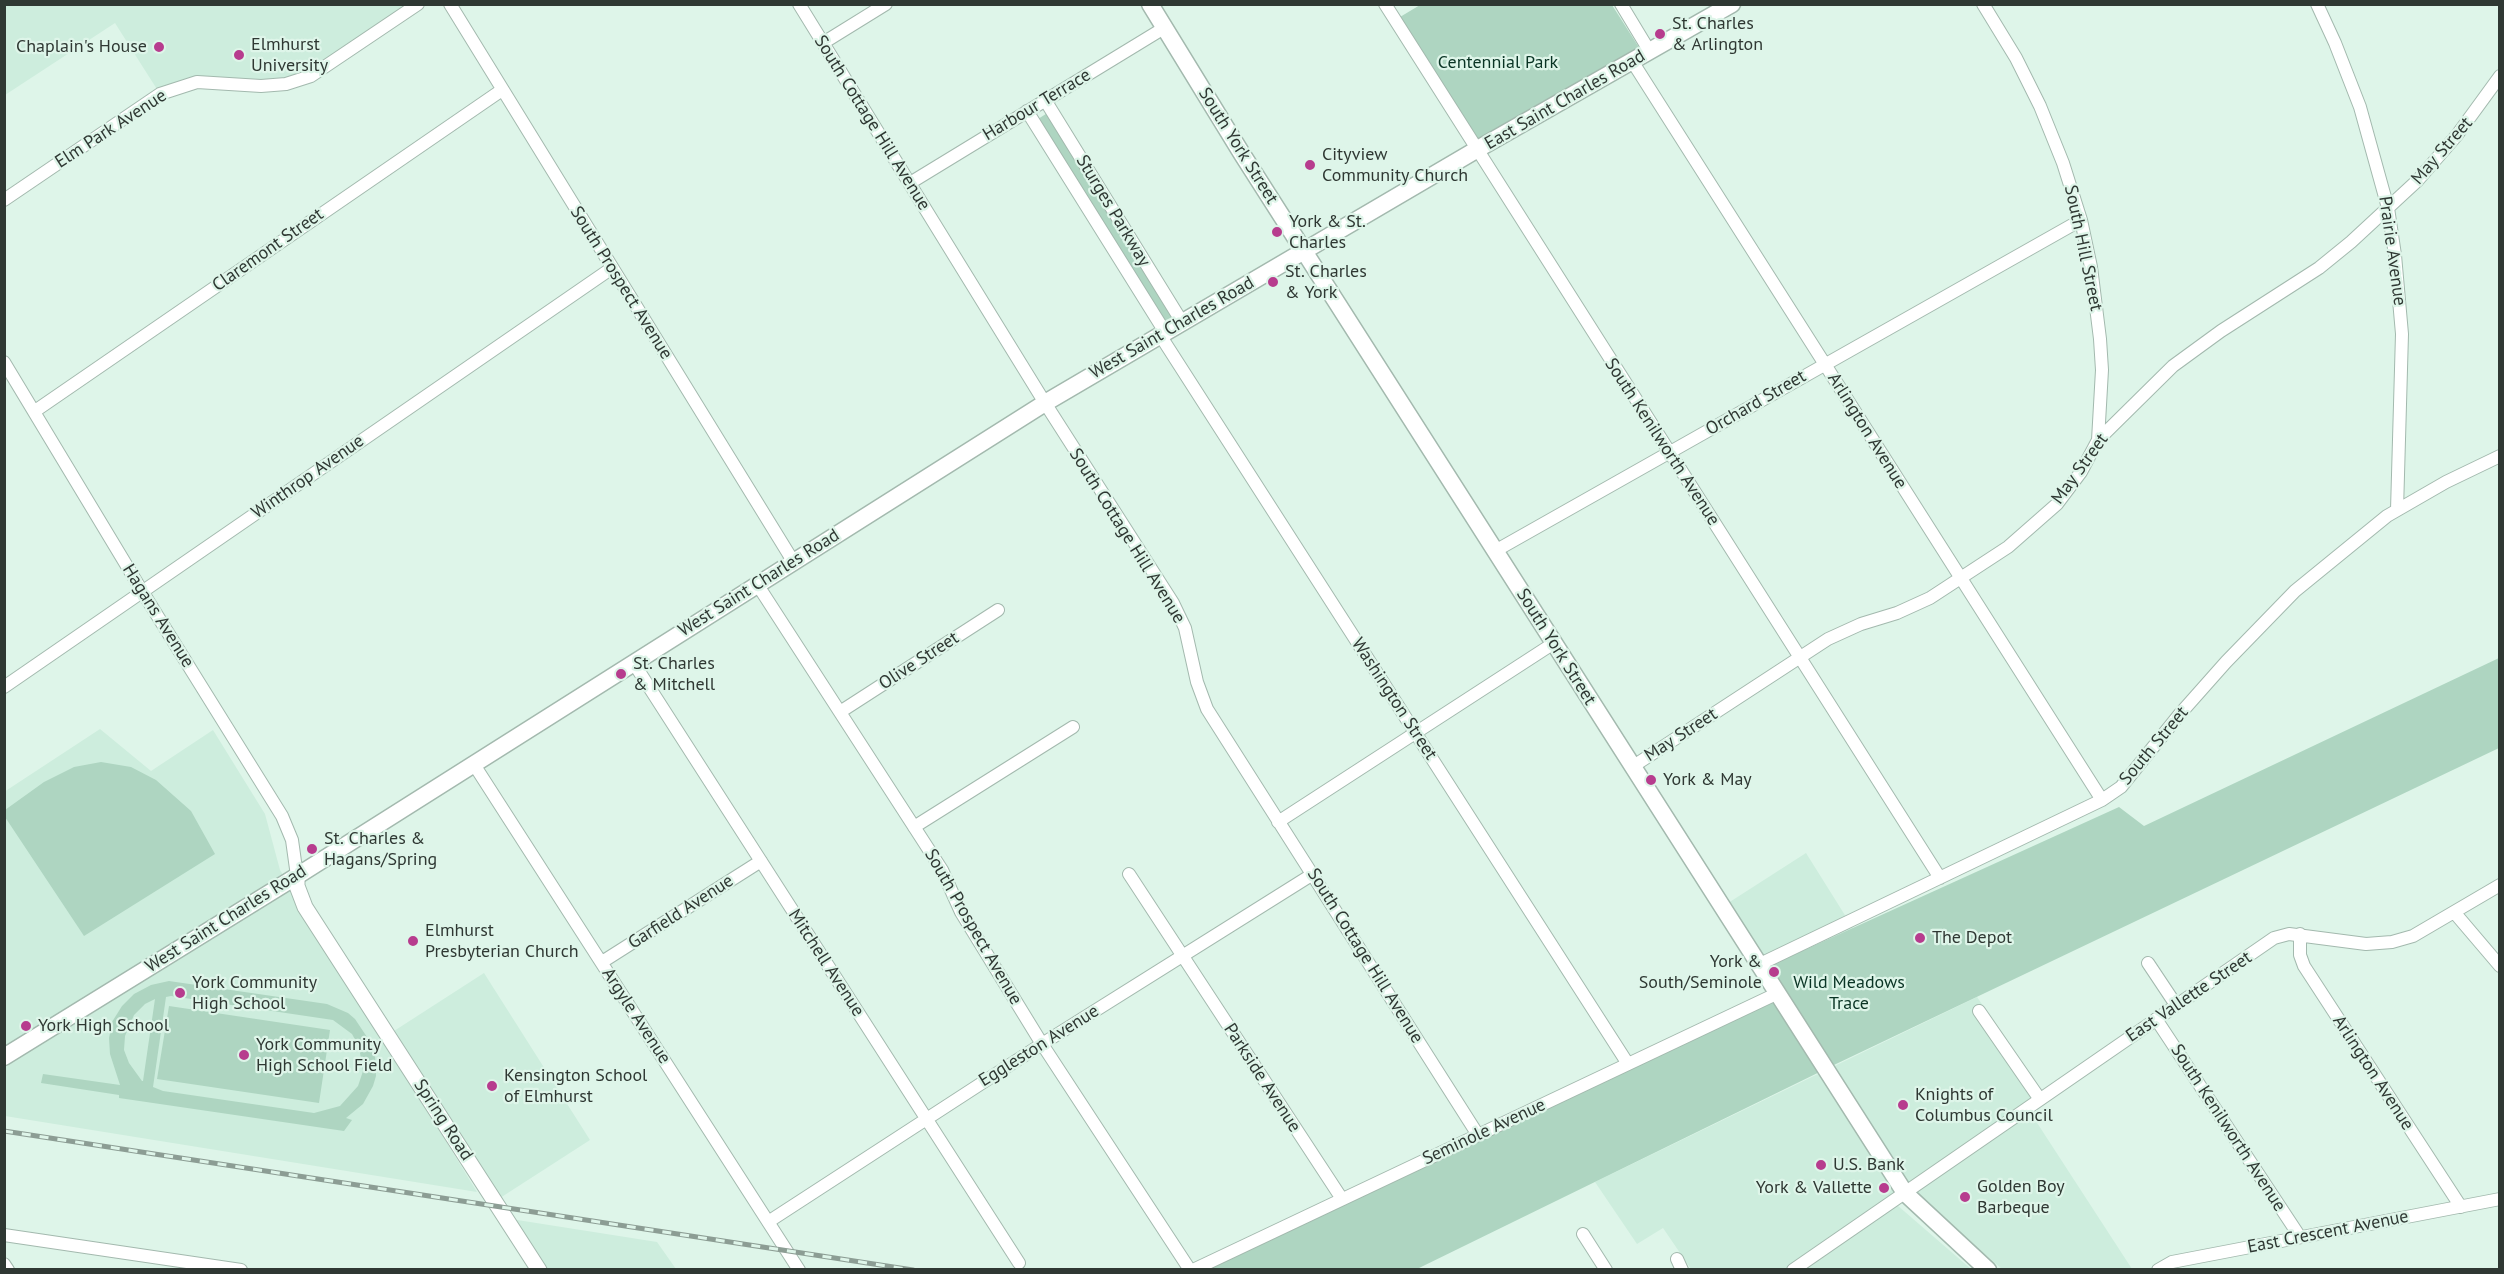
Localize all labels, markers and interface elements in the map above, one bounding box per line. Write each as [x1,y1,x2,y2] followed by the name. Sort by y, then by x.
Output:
[1672,13,1763,56] place label: St. Charles & Arlington
[1653,27,1667,41] marker: St. Charles & Arlington
[809,32,935,214] street label: South Cottage Hill Avenue
[251,34,328,76] place label: Elmhurst University
[16,36,147,58] place label: Chaplain's House
[152,40,166,54] marker: Chaplain's House
[1481,45,1649,155] street label: East Saint Charles Road
[232,48,246,62] marker: Elmhurst University
[1438,52,1558,74] park label: Centennial Park
[979,64,1095,146] street label: Harbour Terrace
[1194,84,1282,208] street label: South York Street
[51,85,171,173] street label: Elm Park Avenue
[2407,113,2477,189] street label: May Street
[1322,144,1468,186] place label: Cityview Community Church
[1071,151,1155,271] street label: Sturges Parkway
[1303,158,1317,172] marker: Cityview Community Church
[2059,183,2107,313] street label: South Hill Street
[2374,195,2410,307] street label: Prairie Avenue
[565,202,677,364] street label: South Prospect Avenue
[208,204,328,296] street label: Claremont Street
[1289,211,1366,254] place label: York & St. Charles
[1270,225,1284,239] marker: York & St. Charles
[1285,261,1367,304] place label: St. Charles & York
[1086,272,1258,384] street label: West Saint Charles Road
[1266,275,1280,289] marker: St. Charles & York
[1600,354,1724,530] street label: South Kenilworth Avenue
[1702,366,1810,440] street label: Orchard Street
[1823,369,1911,493] street label: Arlington Avenue
[2047,429,2113,509] street label: May Street
[248,430,368,524] street label: Winthrop Avenue
[1064,445,1190,627] street label: South Cottage Hill Avenue
[674,525,844,641] street label: West Saint Charles Road
[118,560,198,672] street label: Hagans Avenue
[1512,585,1600,709] street label: South York Street
[875,627,963,695] street label: Olive Street
[1347,634,1441,764] street label: Washington Street
[633,653,715,696] place label: St. Charles & Mitchell
[614,667,628,681] marker: St. Charles & Mitchell
[2115,702,2193,790] street label: South Street
[1641,704,1721,766] street label: May Street
[1663,769,1752,791] place label: York & May
[1644,773,1658,787] marker: York & May
[324,828,437,870] place label: St. Charles & Hagans/Spring
[305,842,319,856] marker: St. Charles & Hagans/Spring
[920,845,1026,1009] street label: South Prospect Avenue
[141,861,311,977] street label: West Saint Charles Road
[1302,865,1428,1047] street label: South Cottage Hill Avenue
[624,870,738,954] street label: Garfield Avenue
[783,905,869,1021] street label: Mitchell Avenue
[425,920,579,962] place label: Elmhurst Presbyterian Church
[1932,927,2012,949] place label: The Depot
[1913,931,1927,945] marker: The Depot
[406,934,420,948] marker: Elmhurst Presbyterian Church
[2122,947,2256,1047] street label: East Vallette Street
[1639,951,1762,994] place label: York & South/Seminole
[597,964,675,1068] street label: Argyle Avenue
[1767,965,1781,979] marker: York & South/Seminole
[192,972,317,1014] place label: York Community High School
[1793,972,1905,1014] park label: Wild Meadows Trace
[173,986,187,1000] marker: York Community High School
[975,1000,1103,1092] street label: Eggleston Avenue
[2328,1011,2418,1135] street label: Arlington Avenue
[38,1015,169,1037] place label: York High School
[19,1019,33,1033] marker: York High School
[1219,1020,1305,1136] street label: Parkside Avenue
[256,1034,392,1076] place label: York Community High School Field
[2166,1040,2290,1216] street label: South Kenilworth Avenue
[237,1048,251,1062] marker: York Community High School Field
[504,1065,647,1108] place label: Kensington School of Elmhurst
[409,1075,477,1165] street label: Spring Road
[485,1079,499,1093] marker: Kensington School of Elmhurst
[1915,1084,2053,1126] place label: Knights of Columbus Council
[1419,1094,1549,1170] street label: Seminole Avenue
[1896,1098,1910,1112] marker: Knights of Columbus Council
[1833,1154,1905,1176] place label: U.S. Bank
[1814,1158,1828,1172] marker: U.S. Bank
[1977,1176,2065,1218] place label: Golden Boy Barbeque
[1756,1177,1872,1199] place label: York & Vallette
[1877,1181,1891,1195] marker: York & Vallette
[1958,1190,1972,1204] marker: Golden Boy Barbeque
[2246,1206,2410,1258] street label: East Crescent Avenue

